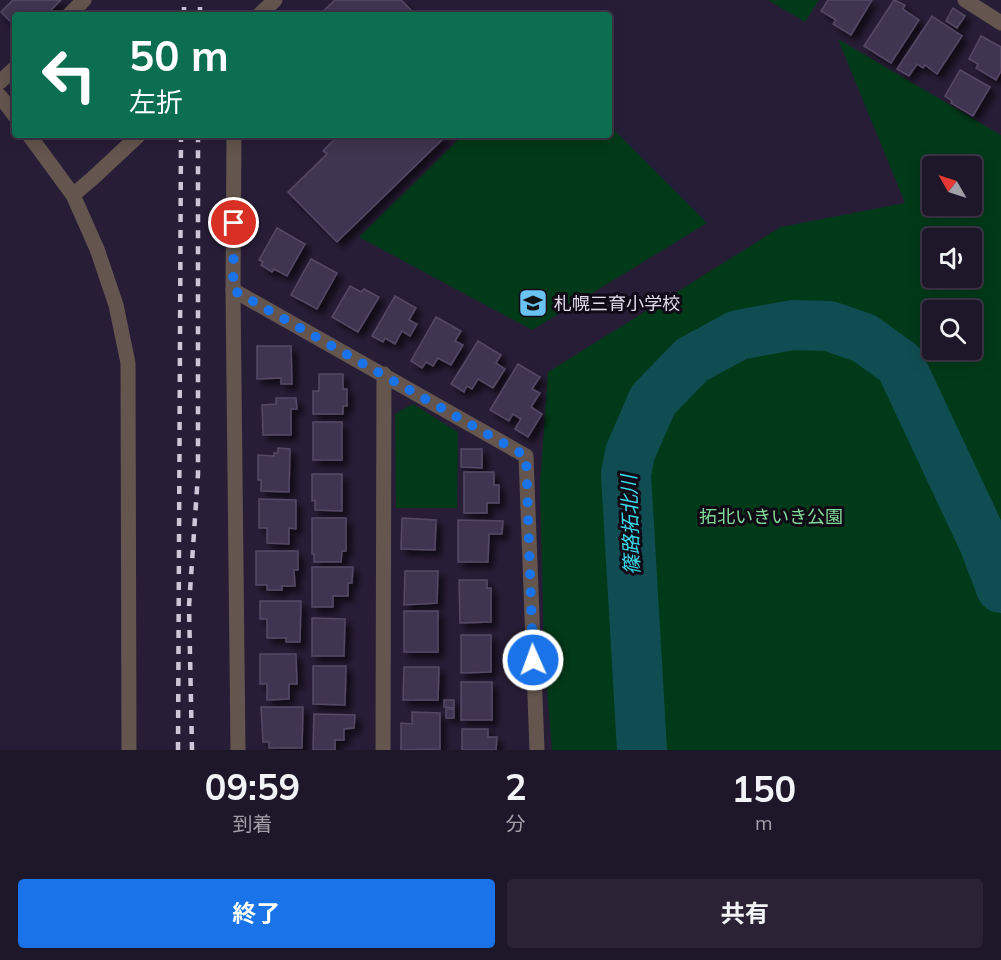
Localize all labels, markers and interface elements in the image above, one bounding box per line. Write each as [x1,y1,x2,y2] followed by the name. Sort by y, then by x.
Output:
[129,29,229,82] text: 50 m
[30,36,108,114] icon: left
[129,85,183,119] text: 左折
[922,156,982,216] north arrow
[922,156,982,360] map controls
[208,197,259,248] pin
[217,206,250,239] icon: arrive
[922,228,982,288] button: sound
[517,287,549,319] school or university icon: 札幌三育小学校
[554,292,680,315] place label: 札幌三育小学校
[922,300,982,360] button: search
[616,473,644,575] water label: 篠路拓北川
[699,505,843,528] park label: 拓北いきいき公園
[501,628,565,692] position arrow
[205,764,300,809] text: 09:59
[505,764,527,809] text: 2
[731,766,796,811] text: 150
[755,810,773,835] text: m
[232,811,272,836] text: 到着
[506,811,526,836] text: 分
[18,879,495,948] button: 終了
[507,879,983,948] button: 共有

